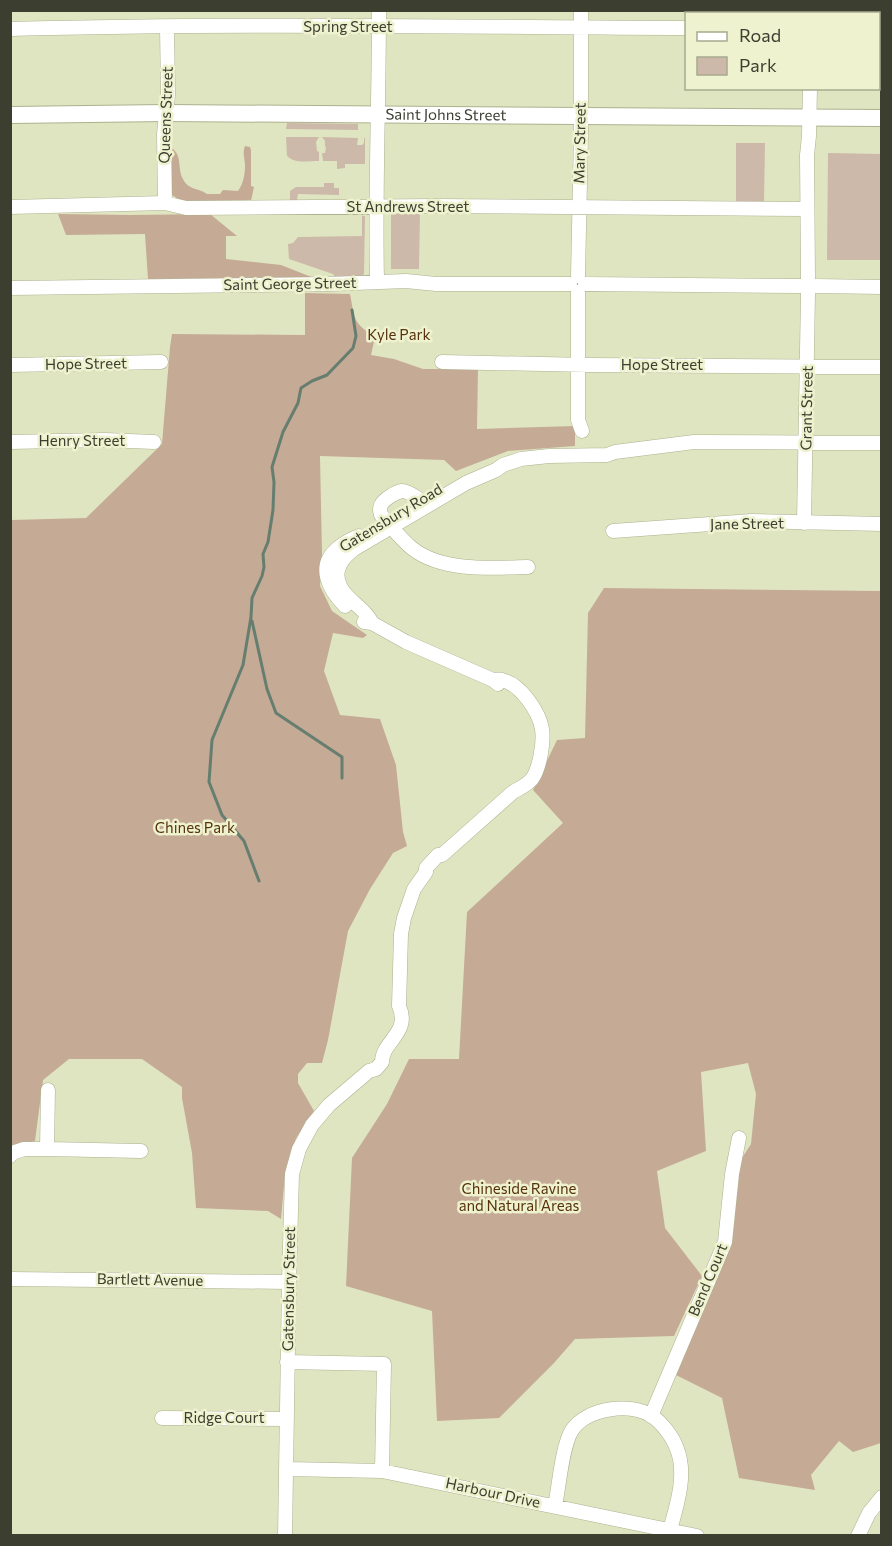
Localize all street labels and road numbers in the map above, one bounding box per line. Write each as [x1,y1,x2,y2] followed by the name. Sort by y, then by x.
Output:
[303,17,393,35] street label: Spring Street
[154,66,176,164] street label: Queens Street
[569,102,589,184] street label: Mary Street
[385,105,506,123] street label: Saint Johns Street
[347,197,469,215] street label: St Andrews Street
[223,273,357,293] street label: Saint George Street
[45,353,127,373] street label: Hope Street
[621,355,703,373] street label: Hope Street
[796,365,816,450] street label: Grant Street
[39,431,125,449] street label: Henry Street
[336,479,445,555] street label: Gatensbury Road
[710,513,784,533] street label: Jane Street
[278,1227,298,1351] street label: Gatensbury Street
[684,1240,731,1319] street label: Bend Court
[97,1269,203,1289] street label: Bartlett Avenue
[183,1408,265,1426] street label: Ridge Court
[444,1473,542,1511] street label: Harbour Drive

